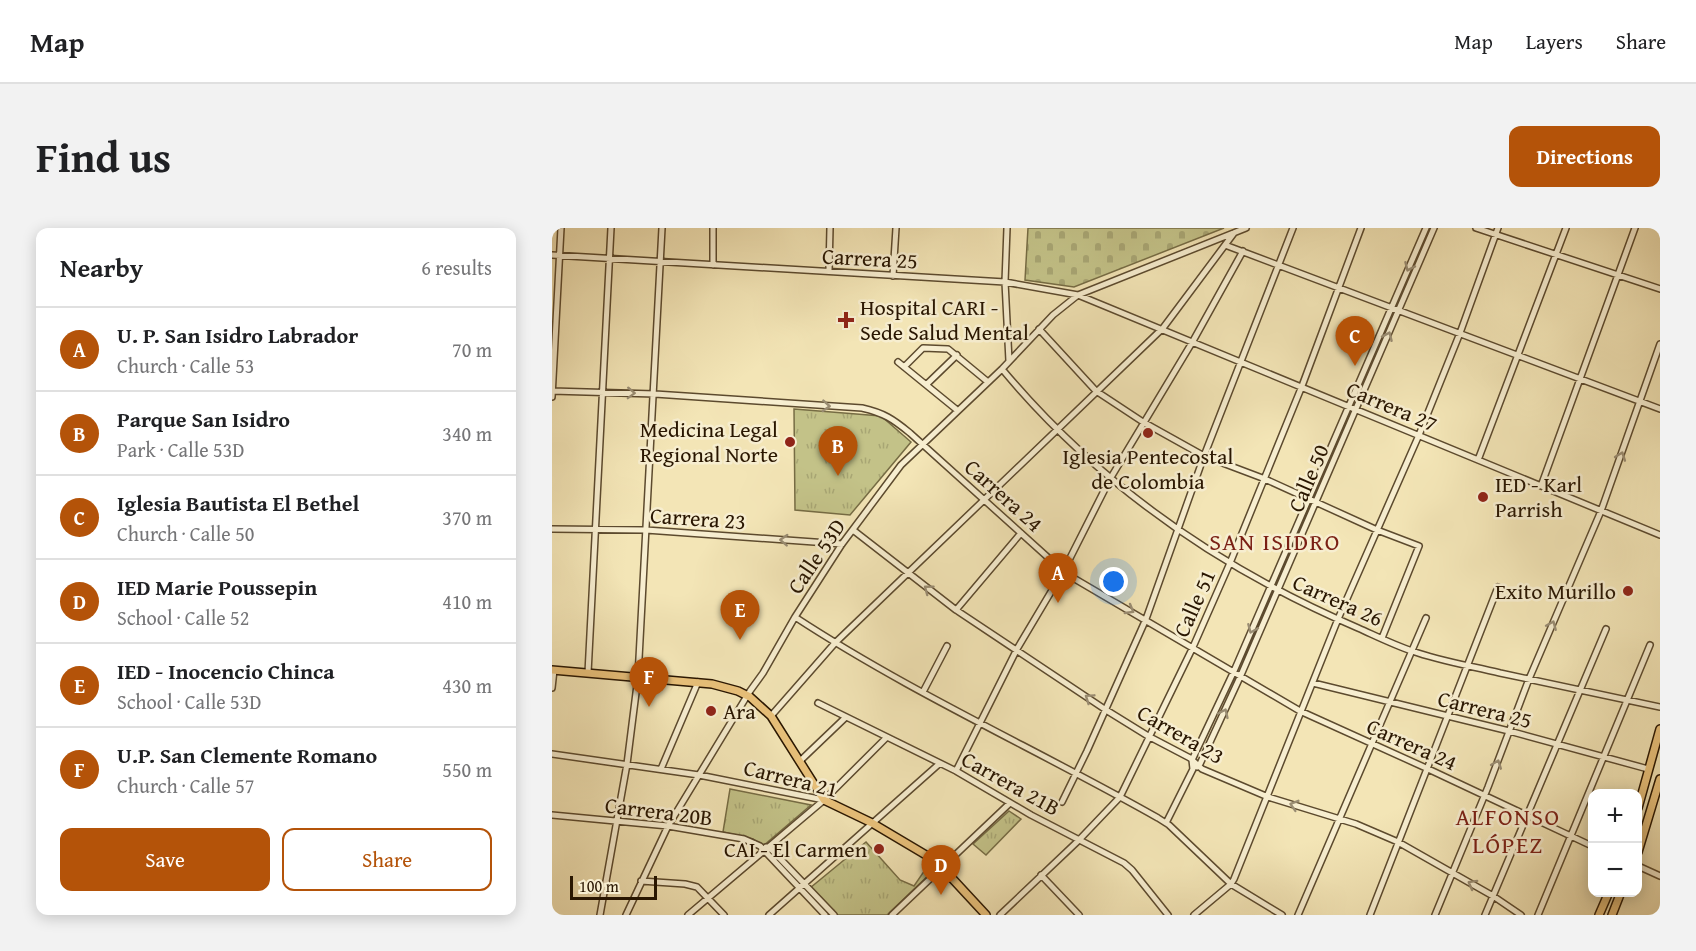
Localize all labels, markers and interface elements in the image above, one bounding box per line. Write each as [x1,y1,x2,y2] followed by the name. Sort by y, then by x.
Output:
[30,21,84,62] text: Map
[1454,26,1493,57] text: Map
[1526,26,1583,57] text: Layers
[1616,26,1666,57] text: Share
[36,126,171,187] text: Find us
[1509,126,1660,187] button: Directions
[821,240,919,276] street label: Carrera 25
[60,248,143,287] text: Nearby
[421,253,492,282] text: 6 results
[1404,261,1416,272] one-way arrow
[860,291,1029,348] place label: Hospital CARI - Sede Salud Mental
[837,311,855,329] marker: Hospital CARI - Sede Salud Mental
[1336,316,1374,366] pin: C
[117,319,358,351] text: U. P. San Isidro Labrador
[1380,331,1392,342] one-way arrow
[73,335,86,364] text: A
[452,335,492,364] text: 70 m
[117,351,254,380] text: Church · Calle 53
[1342,373,1442,439] street label: Carrera 27
[627,387,636,400] one-way arrow
[822,399,831,412] one-way arrow
[117,403,290,435] text: Parque San Isidro
[640,413,778,470] place label: Medicina Legal Regional Norte
[73,419,86,448] text: B
[442,419,492,448] text: 340 m
[818,426,858,476] pin: B
[1141,426,1155,440] marker: Iglesia Pentecostal de Colombia
[117,435,244,464] text: Park · Calle 53D
[783,435,797,449] marker: Medicina Legal Regional Norte
[1279,439,1337,517] street label: Calle 50
[1062,440,1234,497] place label: Iglesia Pentecostal de Colombia
[958,451,1050,539] street label: Carrera 24
[1613,451,1626,462] one-way arrow
[1495,468,1582,525] place label: IED - Karl Parrish
[117,487,359,519] text: Iglesia Bautista El Bethel
[1476,490,1490,504] marker: IED - Karl Parrish
[649,499,747,537] street label: Carrera 23
[74,503,85,532] text: C
[442,503,492,532] text: 370 m
[779,512,853,600] street label: Calle 53D
[117,519,254,548] text: Church · Calle 50
[1209,524,1341,559] district label: SAN ISIDRO
[779,533,788,546] one-way arrow
[1038,554,1078,603] pin: A
[1165,564,1223,642] street label: Calle 51
[1288,566,1388,634] street label: Carrera 26
[1099,567,1128,596] your location
[117,571,317,603] text: IED Marie Poussepin
[1495,575,1616,607] place label: Exito Murillo
[1621,584,1635,598] marker: Exito Murillo
[924,585,935,596] one-way arrow
[73,587,86,616] text: D
[442,587,492,616] text: 410 m
[720,590,759,640] pin: E
[117,603,249,632] text: School · Calle 52
[1124,603,1134,615] one-way arrow
[1545,620,1557,631] one-way arrow
[1247,622,1259,633] one-way arrow
[117,655,334,687] text: IED - Inocencio Chinca
[630,658,668,707] pin: F
[74,671,85,700] text: E
[442,671,492,700] text: 430 m
[1435,682,1535,736] street label: Carrera 25
[117,687,261,716] text: School · Calle 53D
[1085,694,1095,706] one-way arrow
[723,695,756,727] place label: Ara
[1132,696,1230,772] street label: Carrera 23
[704,704,718,718] marker: Ara
[1216,709,1228,720] one-way arrow
[1362,710,1462,778] street label: Carrera 24
[117,739,377,771] text: U.P. San Clemente Romano
[956,743,1066,823] street label: Carrera 21B
[741,751,841,805] street label: Carrera 21
[74,755,85,784] text: F
[442,755,492,784] text: 550 m
[1489,759,1502,769] one-way arrow
[117,771,254,800] text: Church · Calle 57
[603,789,715,833] street label: Carrera 20B
[1588,789,1642,897] map controls
[1588,789,1642,843] button: +
[1455,799,1561,862] district label: ALFONSO LÓPEZ
[1290,800,1300,812] one-way arrow
[60,828,270,891] button: Save
[282,828,492,891] button: Share
[724,833,868,865] place label: CAI - El Carmen
[872,842,886,856] marker: CAI - El Carmen
[1588,843,1642,897] button: −
[922,846,960,895] pin: D
[570,873,657,900] scale bar
[579,874,619,898] text: 100 m
[1468,880,1478,891] one-way arrow

